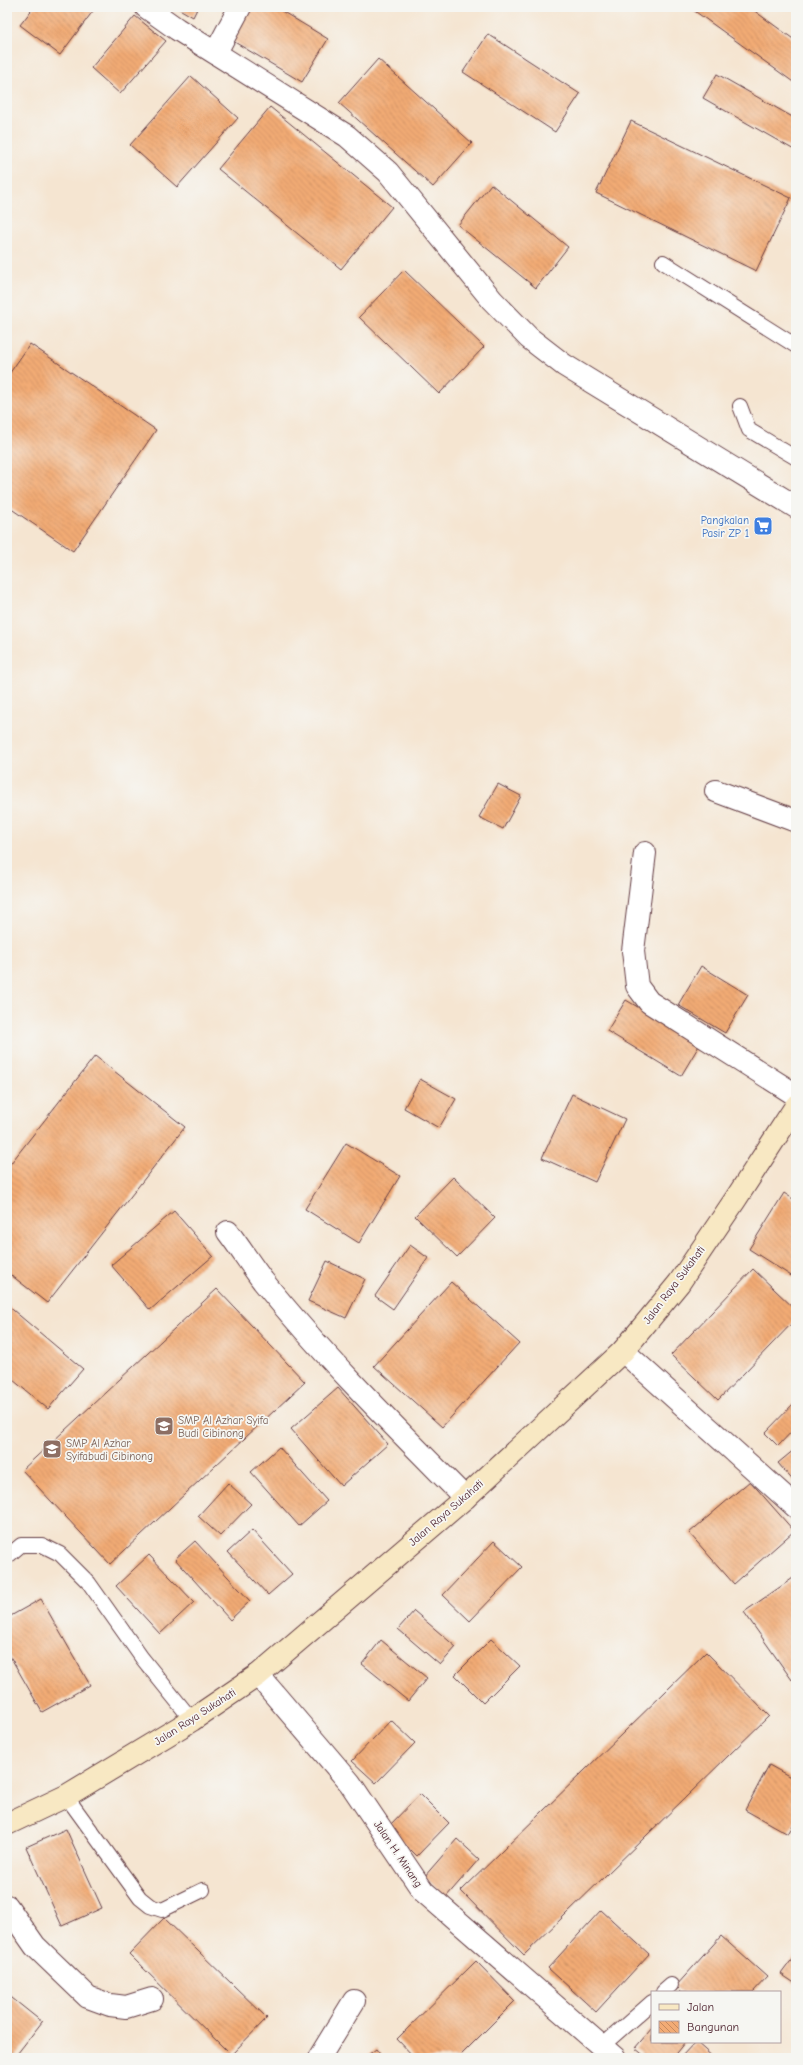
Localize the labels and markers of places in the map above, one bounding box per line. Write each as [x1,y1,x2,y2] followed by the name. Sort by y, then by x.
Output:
[701,514,749,540] place label: Pangkalan Pasir ZP 1
[752,515,774,537] supermarket icon: Pangkalan Pasir ZP 1
[178,1414,268,1440] place label: SMP Al Azhar Syifa Budi Cibinong
[153,1415,175,1437] school or university icon: SMP Al Azhar Syifa Budi Cibinong
[66,1437,153,1463] place label: SMP Al Azhar Syifabudi Cibinong
[41,1438,63,1460] school or university icon: SMP Al Azhar Syifabudi Cibinong

